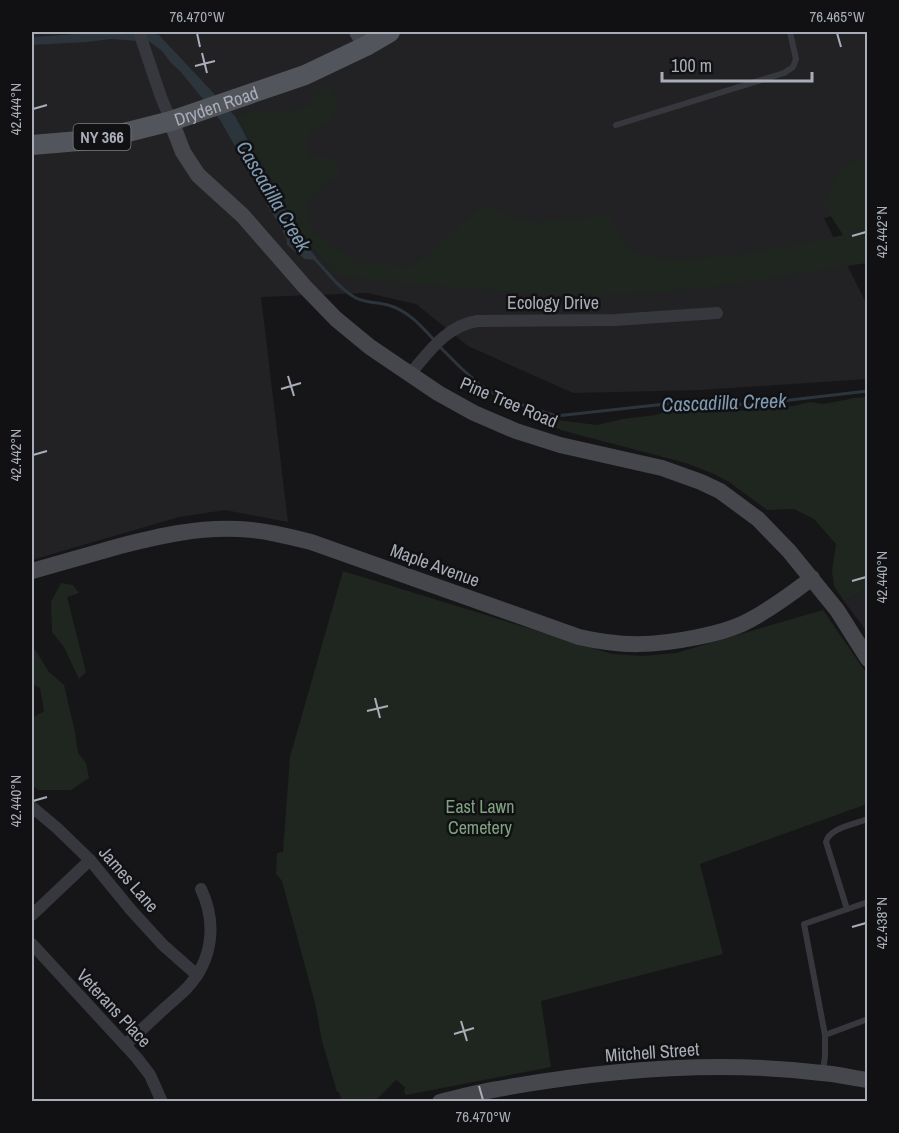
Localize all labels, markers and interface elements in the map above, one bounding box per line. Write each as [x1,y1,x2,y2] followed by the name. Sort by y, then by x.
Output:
[169,6,225,27] text: 76.470°W
[809,6,865,27] text: 76.465°W
[662,45,812,83] scale bar
[671,53,712,78] text: 100 m
[171,80,261,132] street label: Dryden Road
[5,83,26,135] text: 42.444°N
[74,124,130,150] road number: NY 366
[230,136,318,257] water label: Cascadilla Creek
[871,206,892,258] text: 42.442°N
[507,290,599,315] street label: Ecology Drive
[457,370,561,434] street label: Pine Tree Road
[661,386,788,418] water label: Cascadilla Creek
[5,429,26,481] text: 42.442°N
[387,537,483,593] street label: Maple Avenue
[871,551,892,603] text: 42.440°N
[5,775,26,827] text: 42.440°N
[446,794,514,840] park label: East Lawn Cemetery
[93,840,165,918] street label: James Lane
[871,897,892,949] text: 42.438°N
[71,963,157,1053] street label: Veterans Place
[604,1036,700,1068] street label: Mitchell Street
[455,1106,511,1127] text: 76.470°W

